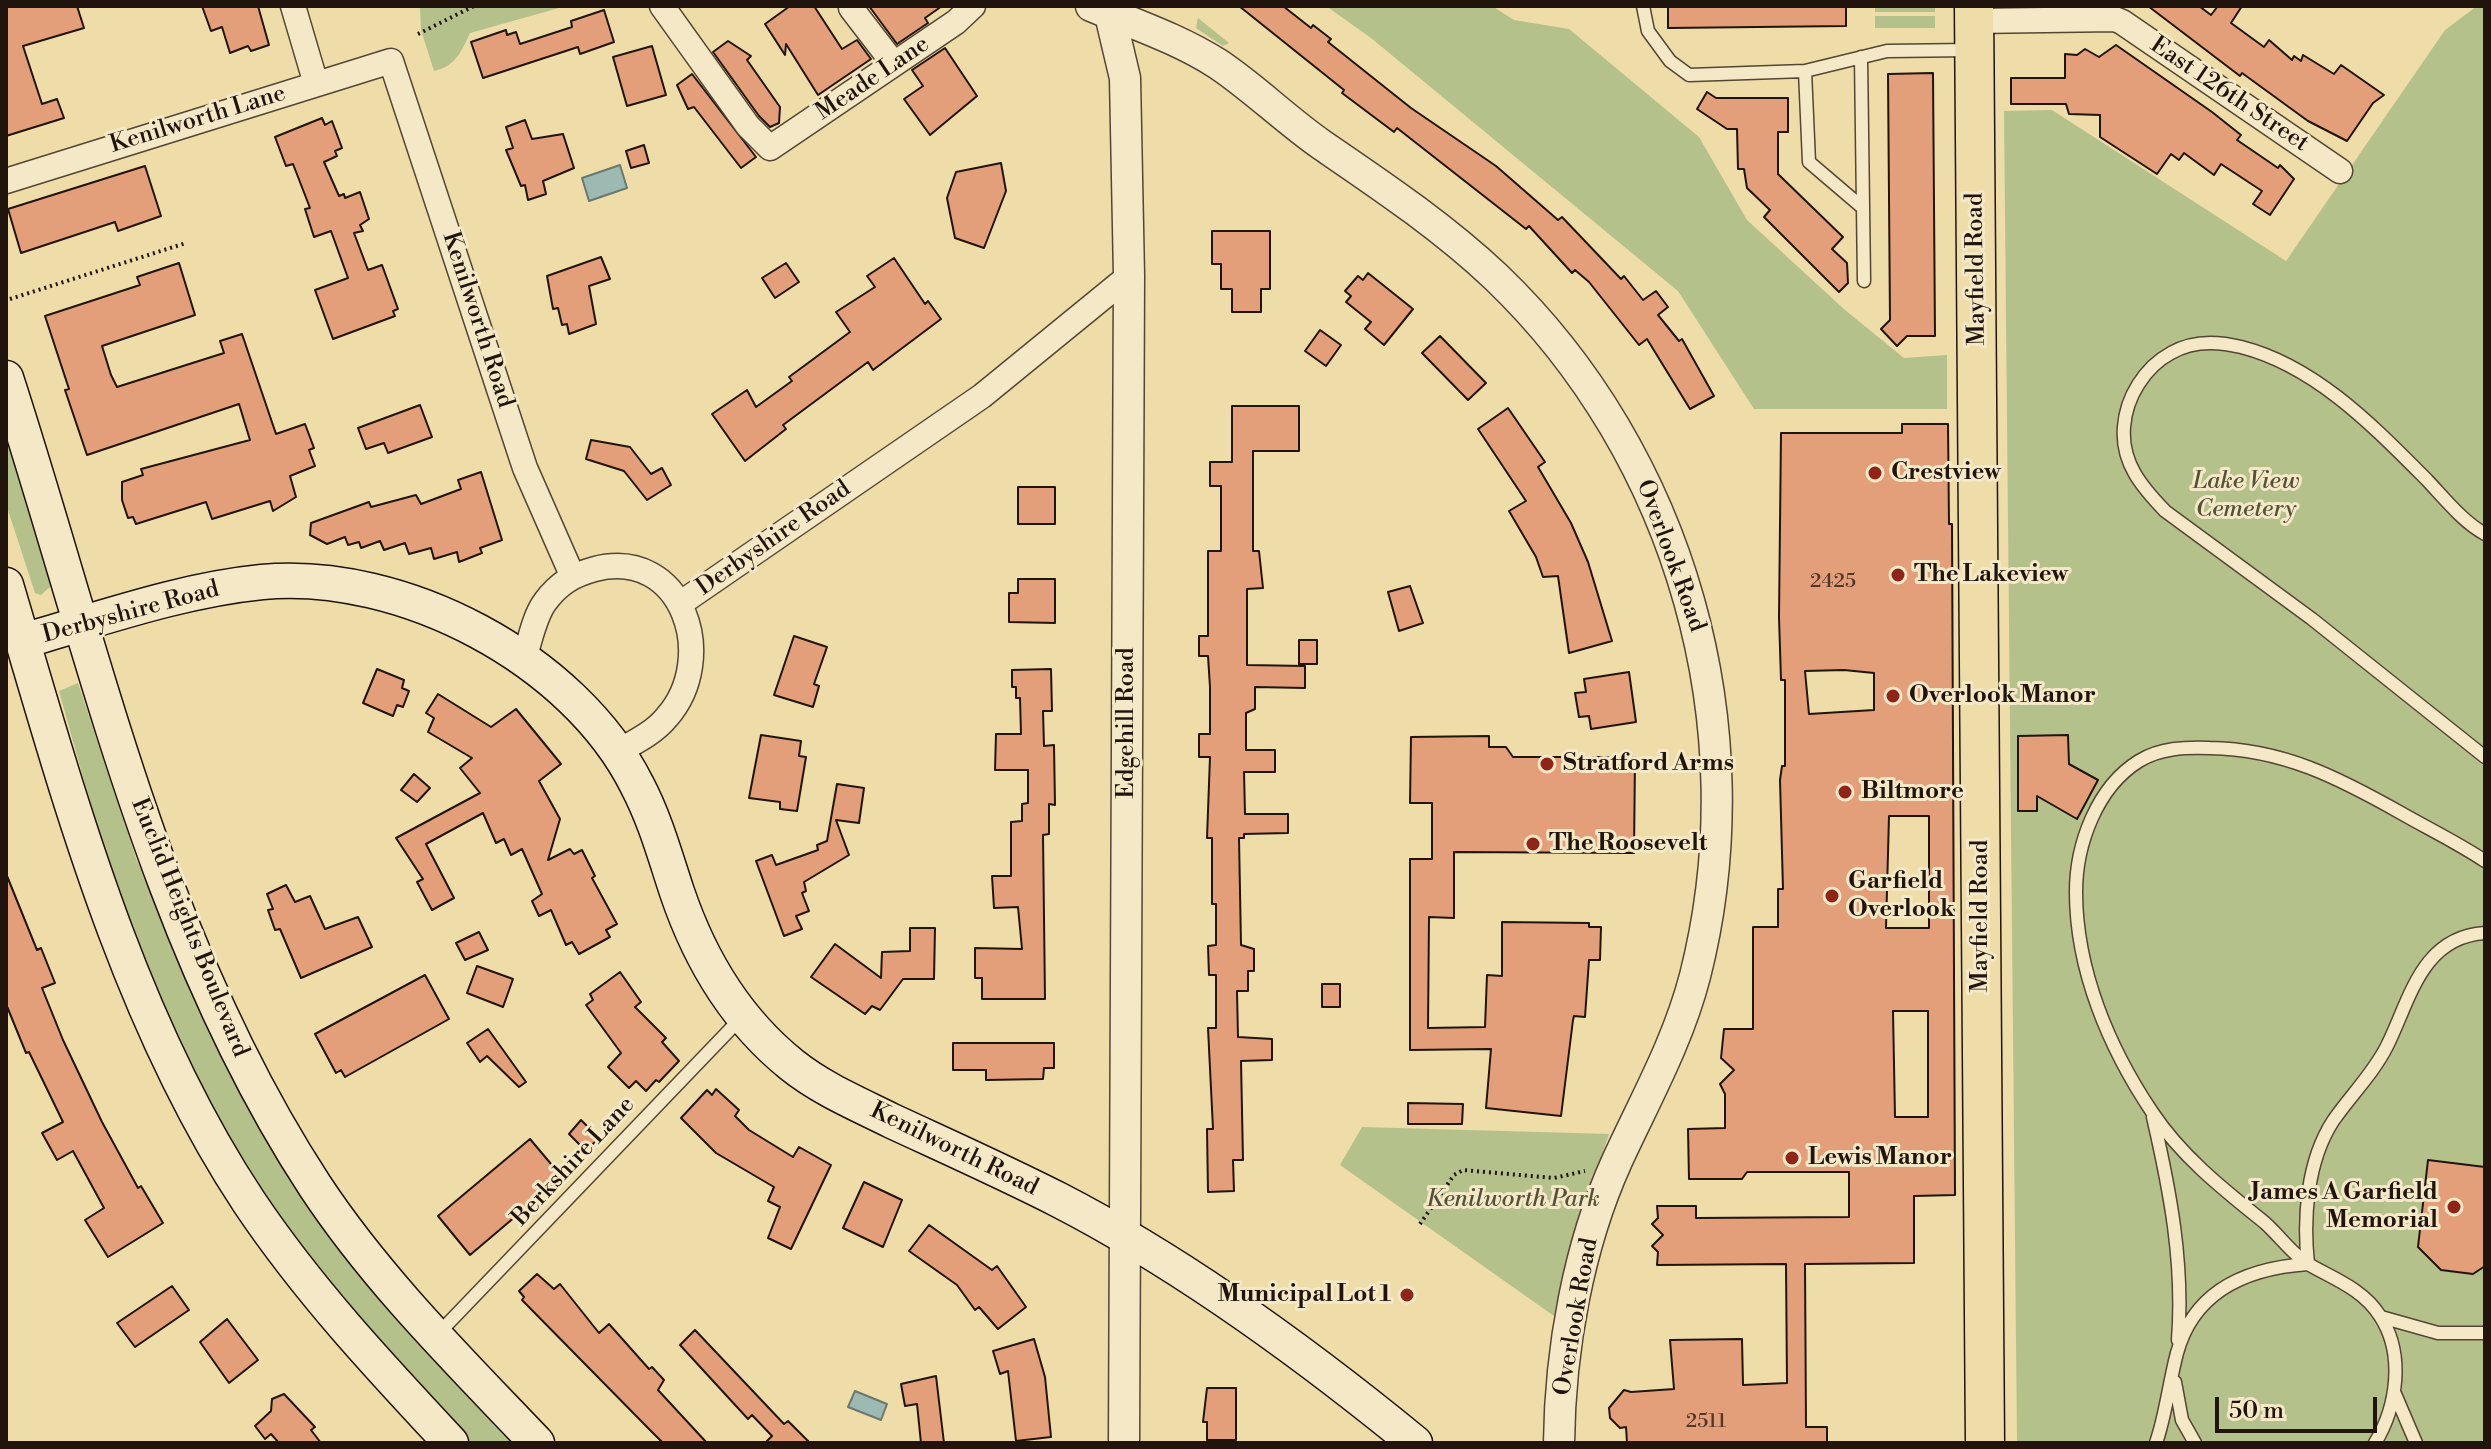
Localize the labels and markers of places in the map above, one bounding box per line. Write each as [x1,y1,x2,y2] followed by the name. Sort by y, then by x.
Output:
[1891,459,2001,487] place label: Crestview
[1866,464,1884,482] marker: Crestview
[1914,561,2068,589] place label: The Lakeview
[1889,566,1907,584] marker: The Lakeview
[1909,682,2096,710] place label: Overlook Manor
[1884,687,1902,705] marker: Overlook Manor
[1563,750,1734,778] place label: Stratford Arms
[1538,755,1556,773] marker: Stratford Arms
[1861,778,1964,806] place label: Biltmore
[1836,783,1854,801] marker: Biltmore
[1549,830,1707,858] place label: The Roosevelt
[1524,835,1542,853] marker: The Roosevelt
[1848,868,1955,924] place label: Garfield Overlook
[1823,887,1841,905] marker: Garfield Overlook
[1808,1144,1952,1172] place label: Lewis Manor
[1783,1149,1801,1167] marker: Lewis Manor
[2251,1179,2438,1235] place label: James A Garfield Memorial
[2445,1198,2463,1216] marker: James A Garfield Memorial
[1217,1281,1391,1309] place label: Municipal Lot 1
[1398,1286,1416,1304] marker: Municipal Lot 1

